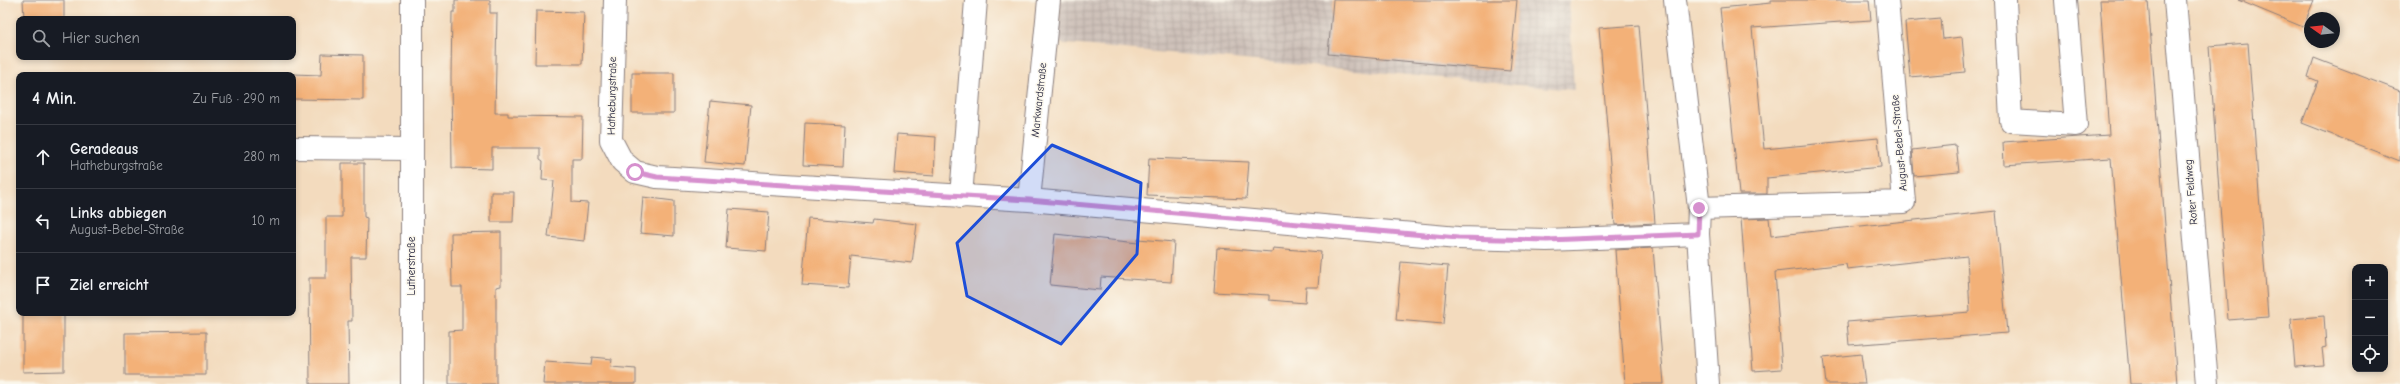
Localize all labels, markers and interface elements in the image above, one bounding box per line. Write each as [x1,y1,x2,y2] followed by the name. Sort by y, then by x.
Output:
[2304,12,2340,48] north arrow
[16,16,296,60] search box
[30,27,52,49] icon: search
[62,29,140,47] text: Hier suchen
[605,56,619,135] street label: Hatheburgstraße
[1029,61,1049,138] street label: Markwardstraße
[32,89,76,108] text: 4 Min.
[193,91,280,106] text: Zu Fuß · 290 m
[1888,94,1910,192] street label: August-Bebel-Straße
[70,140,138,158] text: Geradeaus
[32,146,54,168] icon: ahead
[243,149,280,164] text: 280 m
[70,158,163,173] text: Hatheburgstraße
[2182,159,2200,225] street label: Roter Feldweg
[626,163,644,181] route start
[1690,199,1708,217] route end
[70,204,167,222] text: Links abbiegen
[32,210,54,232] icon: left
[252,213,280,228] text: 10 m
[70,222,184,237] text: August-Bebel-Straße
[405,236,418,295] street label: Lutherstraße
[2352,264,2388,372] map controls
[2352,264,2388,300] button: +
[32,274,54,296] icon: arrive
[70,276,148,294] text: Ziel erreicht
[2352,300,2388,336] button: −
[2352,336,2388,372] button: locate

